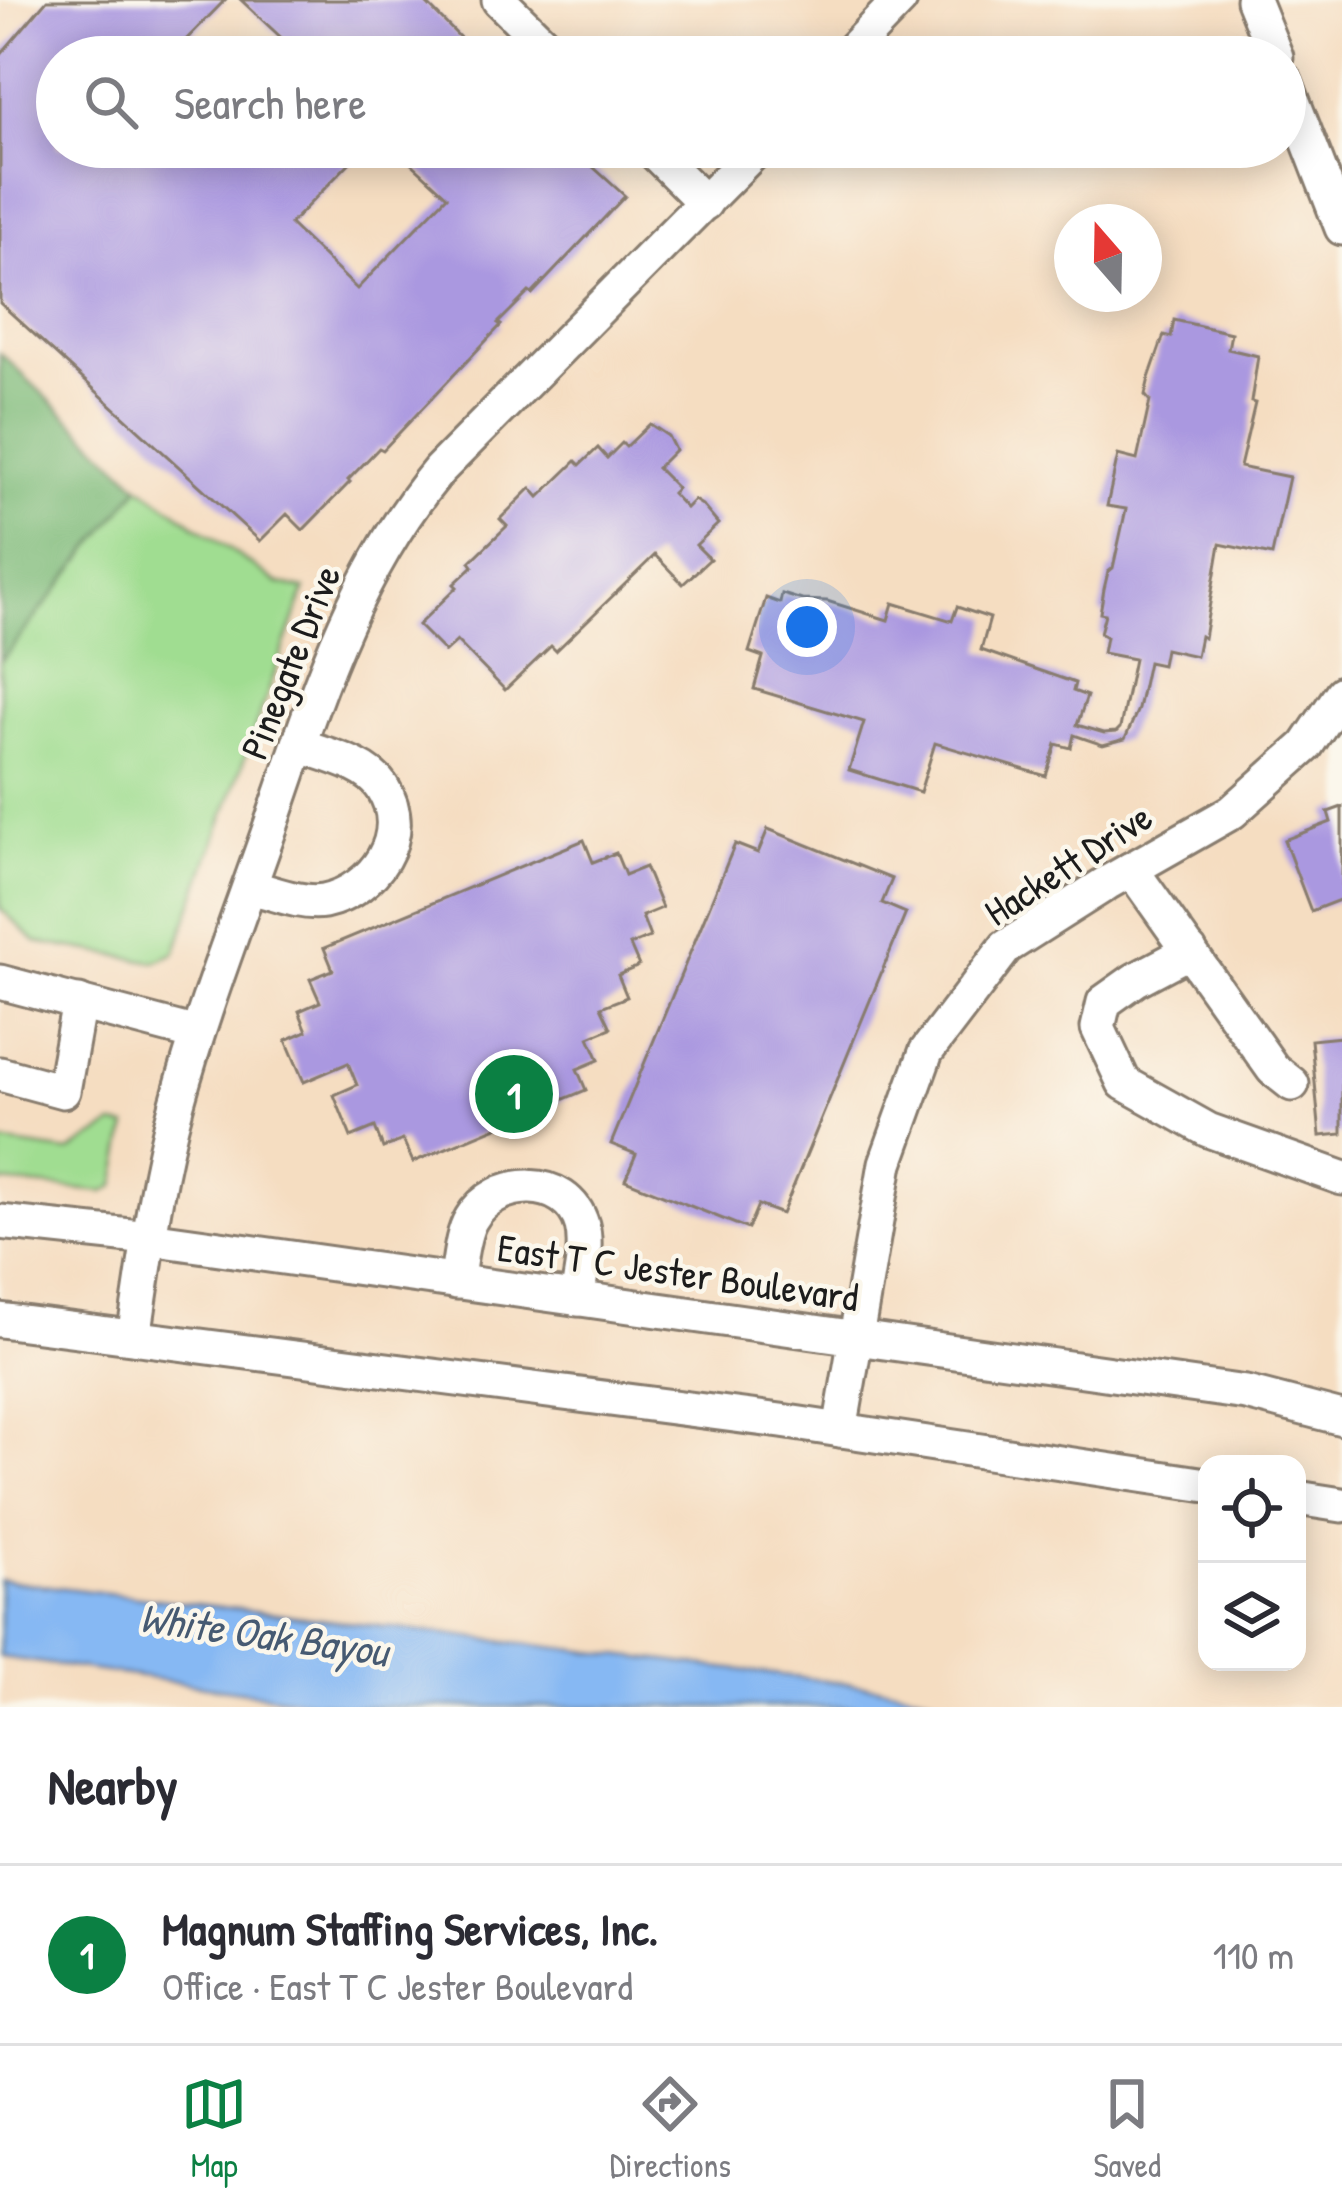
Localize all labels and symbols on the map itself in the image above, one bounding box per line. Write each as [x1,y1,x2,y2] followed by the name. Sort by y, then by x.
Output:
[1054,204,1162,312] north arrow
[227,557,352,767] street label: Pinegate Drive
[777,597,837,657] your location
[974,790,1162,937] street label: Hackett Drive
[475,1049,553,1139] pin: 1
[494,1220,862,1323] street label: East T C Jester Boulevard
[136,1588,395,1680] water label: White Oak Bayou

